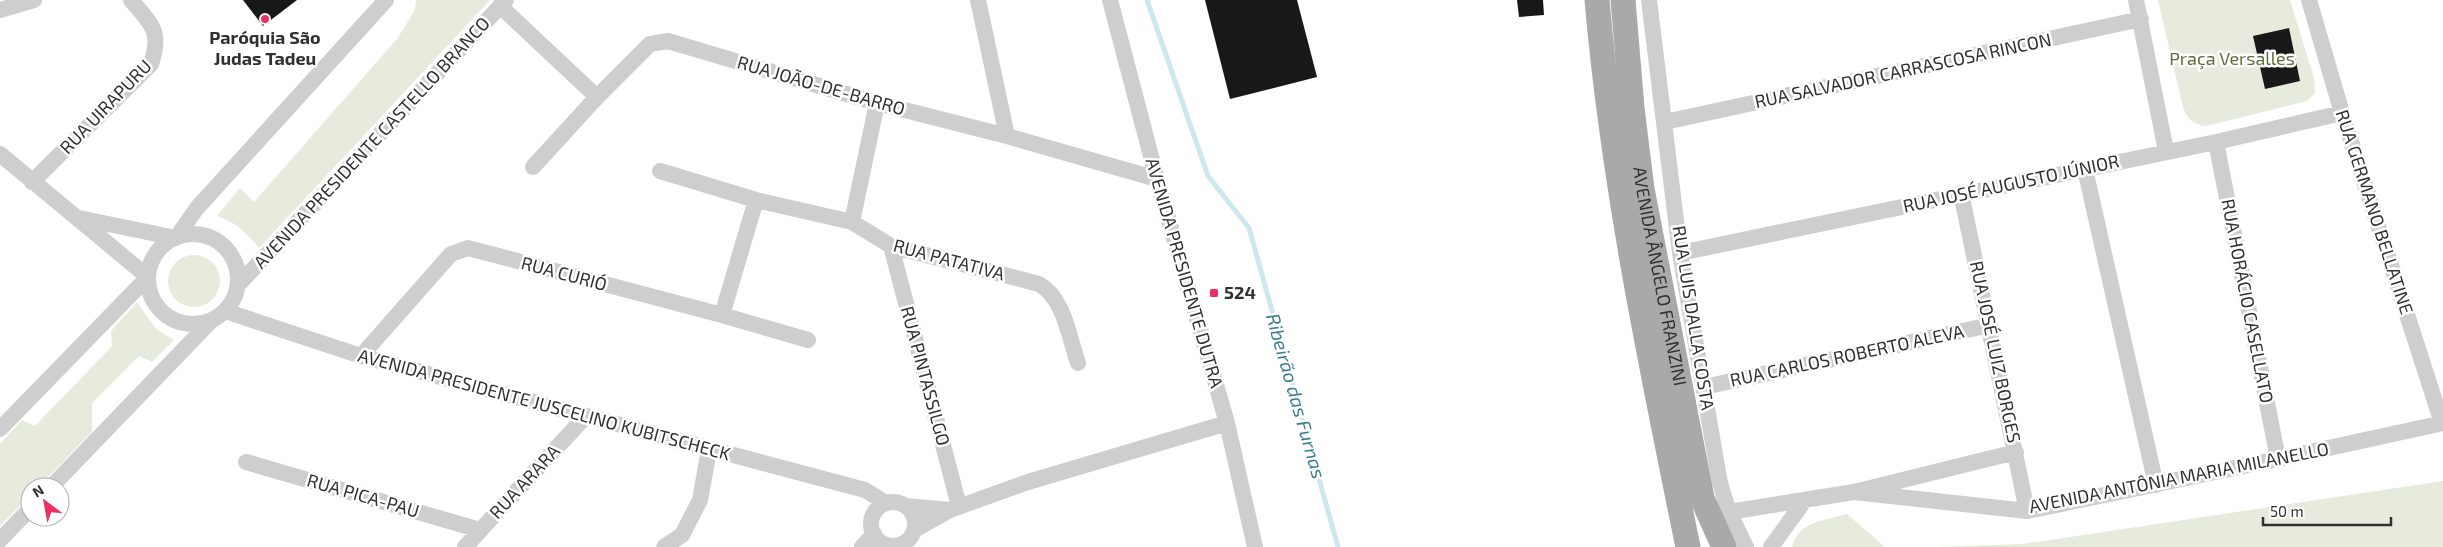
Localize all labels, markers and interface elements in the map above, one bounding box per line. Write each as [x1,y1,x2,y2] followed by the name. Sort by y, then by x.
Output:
[249,12,494,273] street label: AVENIDA PRESIDENTE CASTELLO BRANCO
[259,13,271,25] marker: Paróquia São Judas Tadeu
[209,26,321,69] place label: Paróquia São Judas Tadeu
[1752,28,2053,112] street label: RUA SALVADOR CARRASCOSA RINCON
[2169,47,2295,70] park label: Praça Versalles
[735,51,908,120] street label: RUA JOÃO-DE-BARRO
[55,55,156,158] street label: RUA UIRAPURU
[2331,107,2418,317] street label: RUA GERMANO BELLATINE
[1901,149,2121,217] street label: RUA JOSÉ AUGUSTO JÚNIOR
[1142,155,1229,391] street label: AVENIDA PRESIDENTE DUTRA
[1629,165,1692,388] street label: AVENIDA ÂNGELO FRANZINI
[2217,197,2279,405] street label: RUA HORÁCIO CASELLATO
[1669,224,1720,413] street label: RUA LUIS DALLA COSTA
[891,234,1008,285] street label: RUA PATATIVA
[519,251,610,295] street label: RUA CURIÓ
[1966,259,2026,445] street label: RUA JOSÉ LUIZ BORGES
[1224,281,1256,303] place label: 524
[1208,287,1220,299] marker: 524
[897,304,955,448] street label: RUA PINTASSILGO
[1262,311,1331,481] water label: Ribeirão das Furnas
[1728,319,1967,391] street label: RUA CARLOS ROBERTO ALEVA
[356,344,733,465] street label: AVENIDA PRESIDENTE JUSCELINO KUBITSCHECK
[2027,437,2331,517] street label: AVENIDA ANTÔNIA MARIA MILANELLO
[484,439,565,523] street label: RUA ARARA
[305,469,422,522] street label: RUA PICA-PAU
[20,477,70,527] north arrow
[29,481,47,500] text: N
[2263,494,2390,526] scale bar
[2270,502,2304,520] text: 50 m

